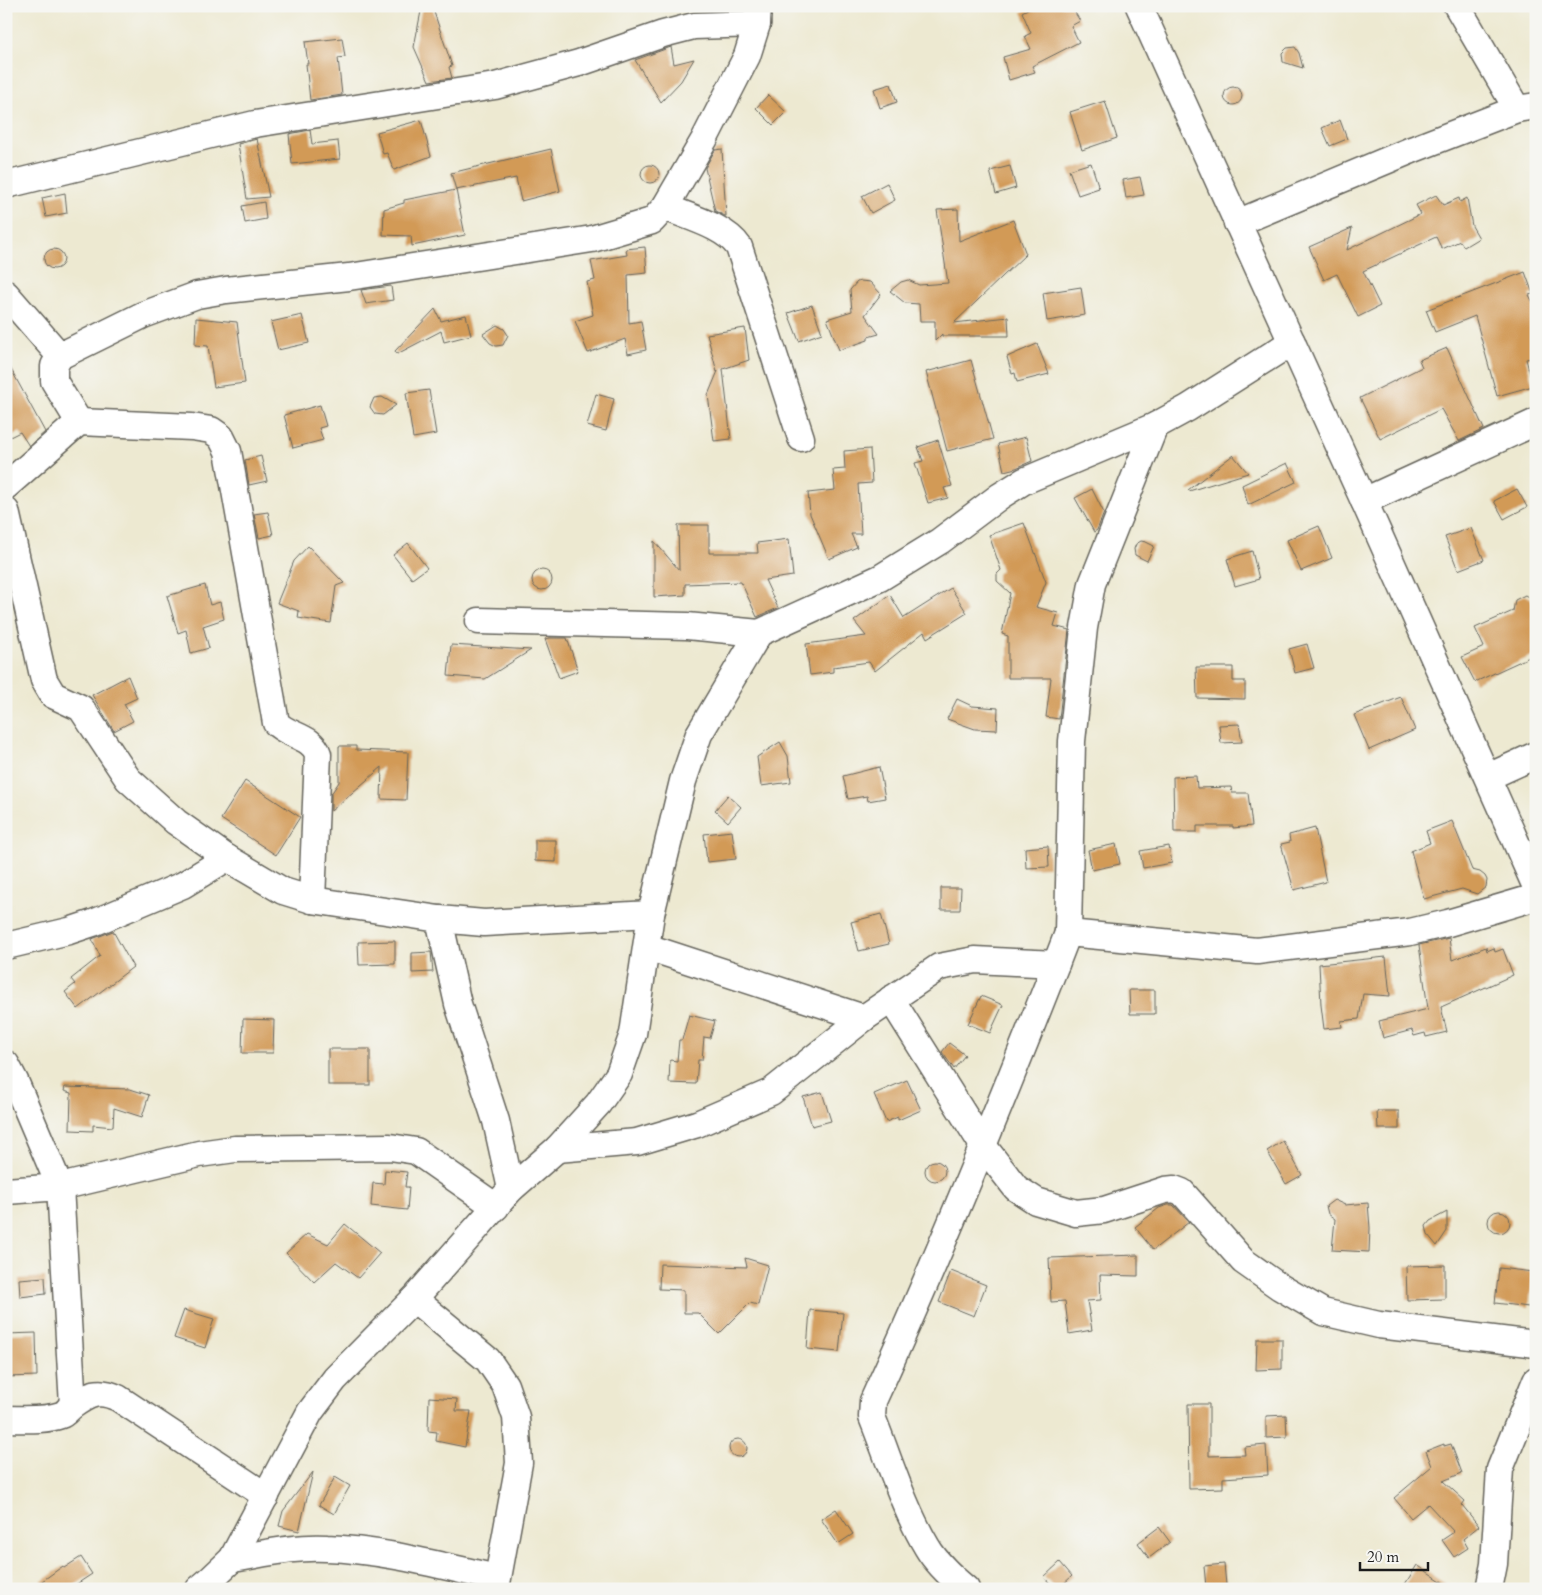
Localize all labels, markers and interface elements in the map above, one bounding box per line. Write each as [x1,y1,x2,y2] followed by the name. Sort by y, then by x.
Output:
[1360,1540,1427,1572] scale bar
[1367,1547,1399,1567] text: 20 m

